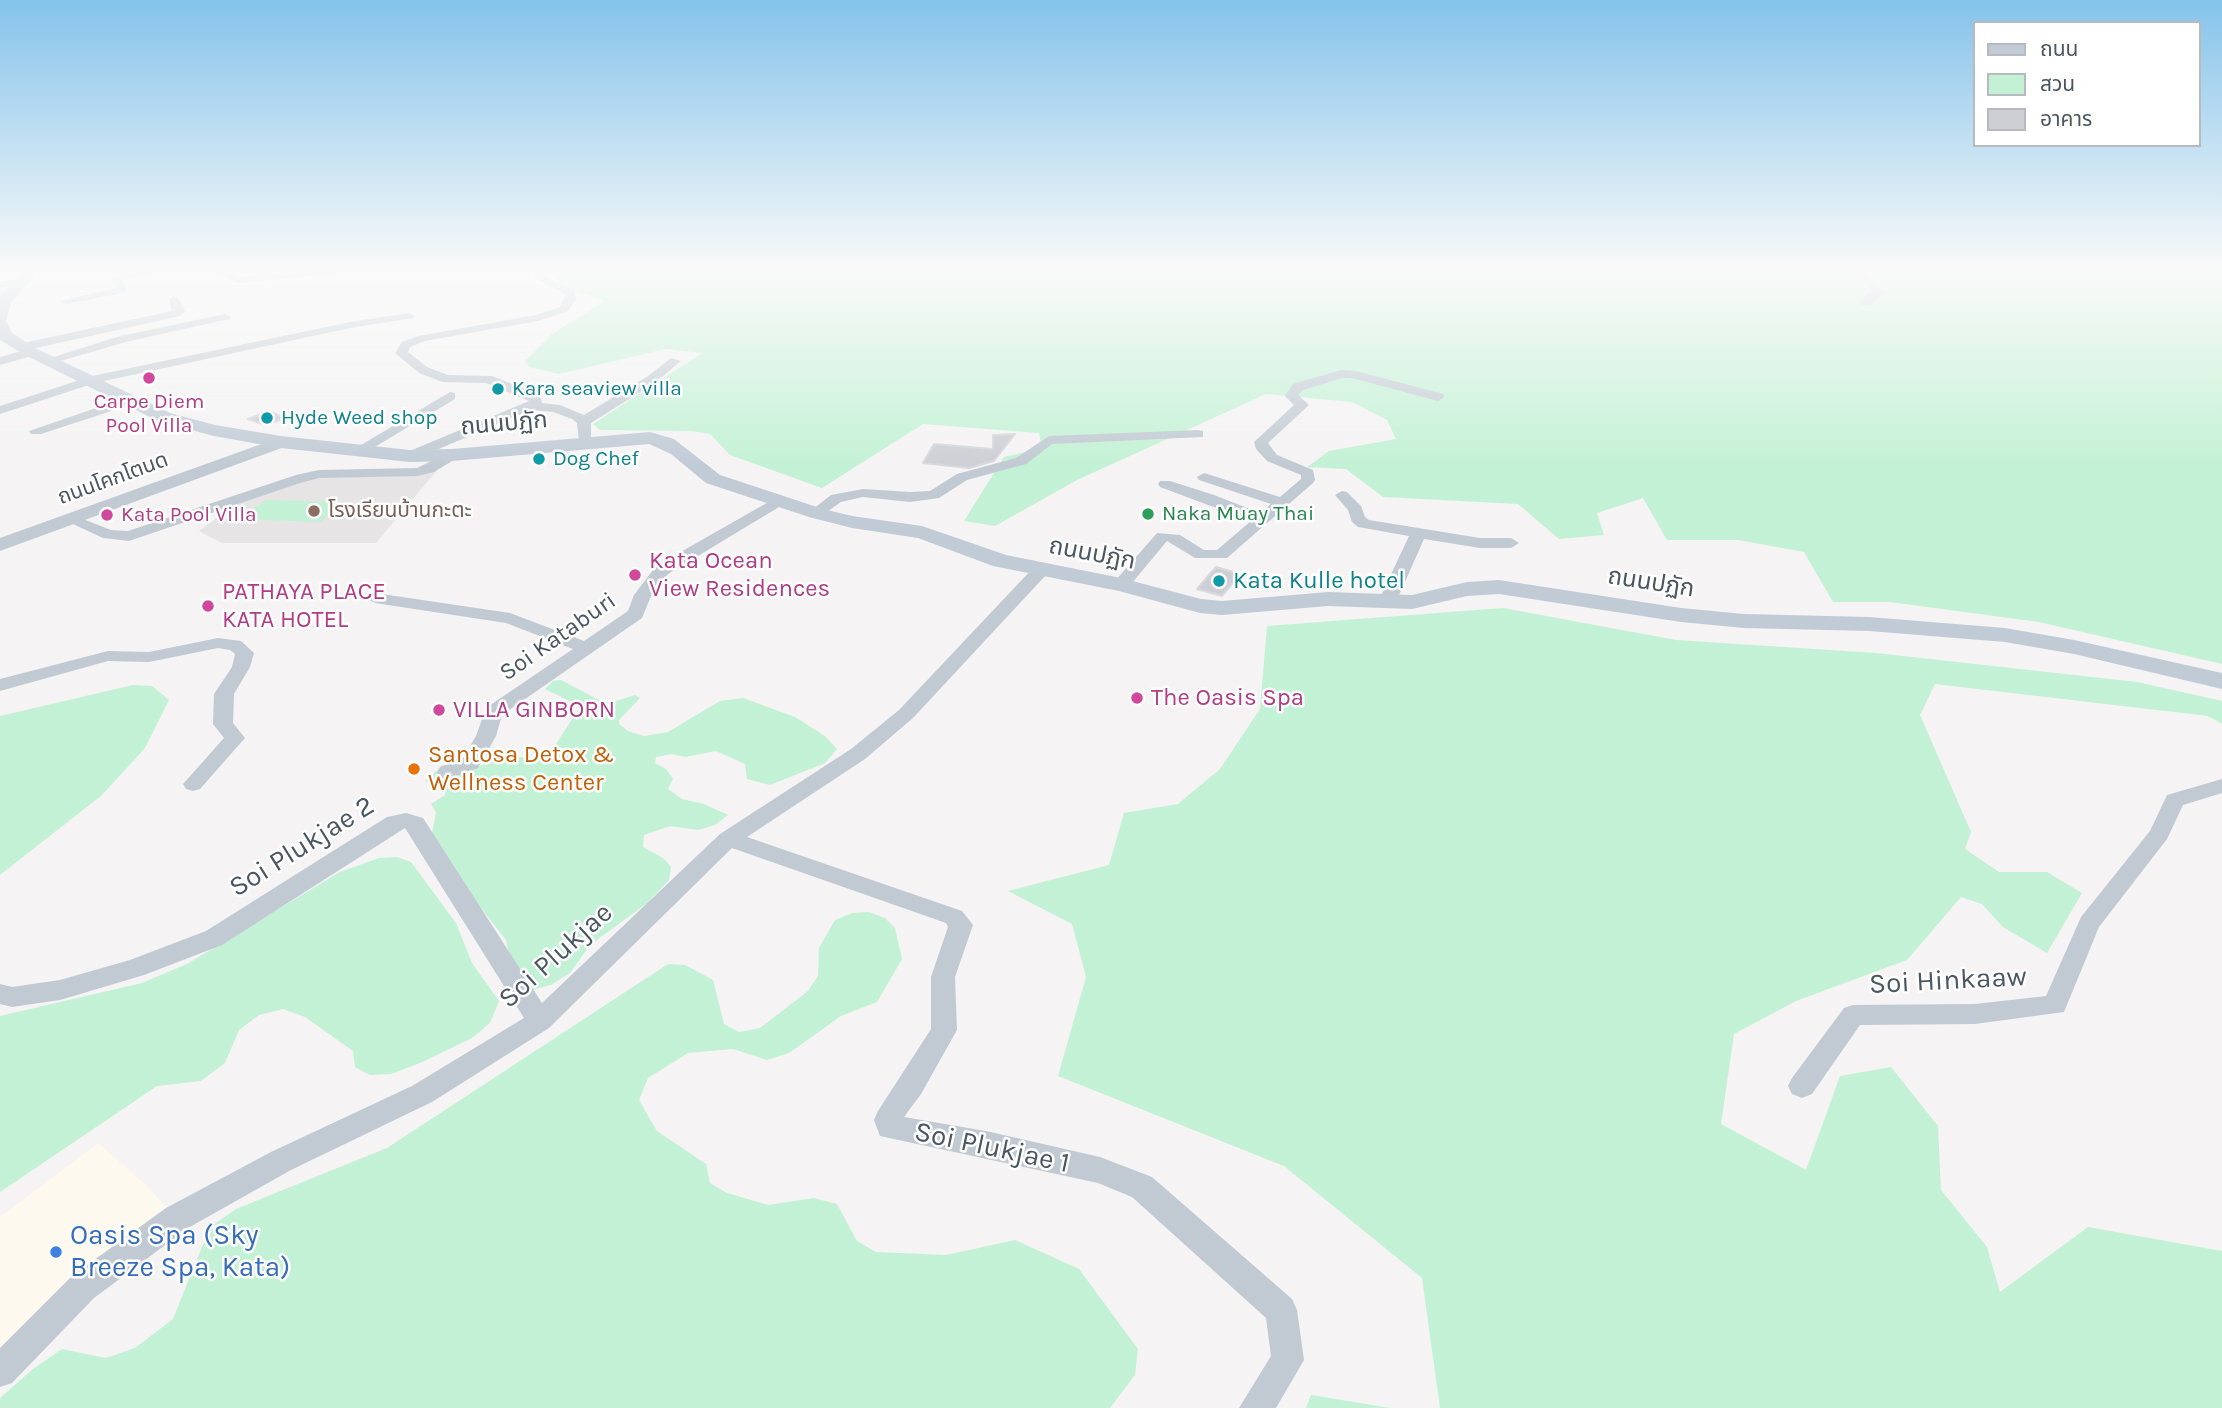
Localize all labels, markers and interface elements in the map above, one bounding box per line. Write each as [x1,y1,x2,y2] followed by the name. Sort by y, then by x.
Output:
[1974,21,2201,147] legend
[2040,37,2078,61] text: ถนน
[2040,72,2075,96] text: สวน
[2040,107,2092,131] text: อาคาร
[141,370,157,386] marker: Carpe Diem Pool Villa
[512,376,682,402] place label: Kara seaview villa
[490,381,506,397] marker: Kara seaview villa
[94,389,204,439] place label: Carpe Diem Pool Villa
[281,405,438,431] place label: Hyde Weed shop
[459,406,549,442] street label: ถนนปฏัก
[259,410,275,426] marker: Hyde Weed shop
[553,446,639,472] place label: Dog Chef
[54,447,172,511] street label: ถนนโคกโตนด
[531,451,547,467] marker: Dog Chef
[328,498,472,524] place label: โรงเรียนบ้านกะตะ
[1162,501,1314,527] place label: Naka Muay Thai
[121,502,257,528] place label: Kata Pool Villa
[306,503,322,519] marker: โรงเรียนบ้านกะตะ
[1140,506,1156,522] marker: Naka Muay Thai
[99,507,115,523] marker: Kata Pool Villa
[1046,532,1138,576] street label: ถนนปฏัก
[649,547,830,603] place label: Kata Ocean View Residences
[1606,562,1696,604] street label: ถนนปฏัก
[627,567,643,583] marker: Kata Ocean View Residences
[1233,567,1405,595] place label: Kata Kulle hotel
[1211,573,1227,589] marker: Kata Kulle hotel
[222,578,386,634] place label: PATHAYA PLACE KATA HOTEL
[494,586,622,688] street label: Soi Kataburi
[200,598,216,614] marker: PATHAYA PLACE KATA HOTEL
[1151,684,1304,712] place label: The Oasis Spa
[1129,690,1145,706] marker: The Oasis Spa
[453,696,615,724] place label: VILLA GINBORN
[431,702,447,718] marker: VILLA GINBORN
[428,741,614,797] place label: Santosa Detox & Wellness Center
[406,761,422,777] marker: Santosa Detox & Wellness Center
[223,789,381,905] street label: Soi Plukjae 2
[492,896,620,1016] street label: Soi Plukjae
[1868,960,2028,1002] street label: Soi Hinkaaw
[911,1115,1073,1181] street label: Soi Plukjae 1
[70,1219,290,1285] place label: Oasis Spa (Sky Breeze Spa, Kata)
[48,1244,64,1260] marker: Oasis Spa (Sky Breeze Spa, Kata)

